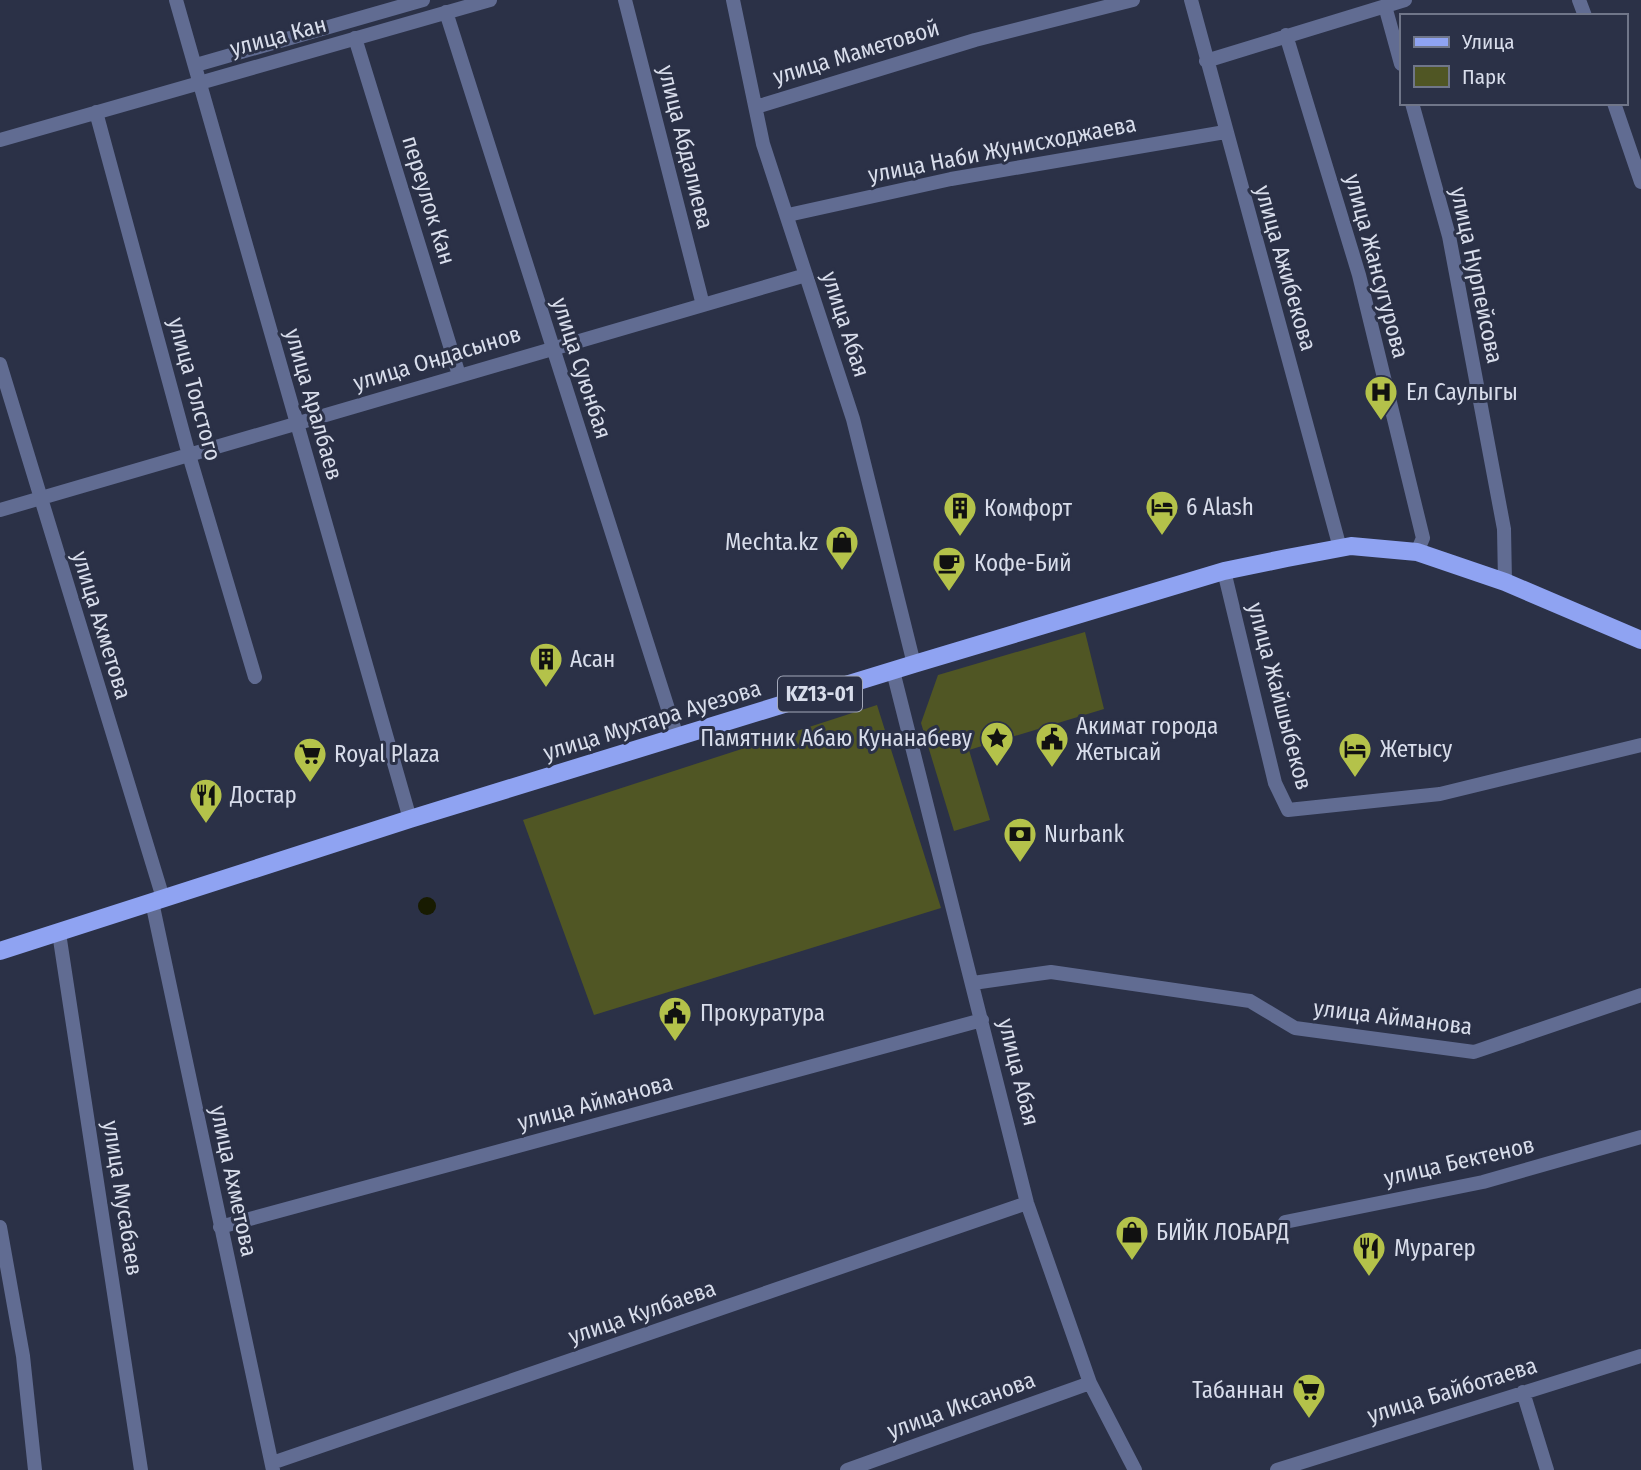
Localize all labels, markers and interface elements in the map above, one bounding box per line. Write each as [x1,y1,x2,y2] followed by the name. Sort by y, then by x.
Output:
[227,10,329,62] street label: улица Кан
[770,13,942,91] street label: улица Маметовой
[1400,14,1627,105] legend
[1461,29,1515,55] text: Улица
[652,62,720,232] street label: улица Абдалиева
[1462,64,1506,90] text: Парк
[866,109,1138,189] street label: улица Наби Жунисходжаева
[396,132,462,268] street label: переулок Кан
[1339,171,1415,361] street label: улица Жансугурова
[1249,182,1323,354] street label: улица Ажибекова
[1445,184,1509,366] street label: улица Нурпейсова
[816,268,876,380] street label: улица Абая
[546,294,618,442] street label: улица Суюнбая
[162,314,228,464] street label: улица Толстого
[350,319,524,397] street label: улица Ондасынов
[279,325,349,483] street label: улица Аралбаев
[1362,373,1400,422] hospital icon: Ел Саулыгы
[1406,378,1518,406] place label: Ел Саулыгы
[1143,488,1181,537] hotel icon: 6 Alash
[941,489,979,538] building icon: Комфорт
[1186,493,1254,521] place label: 6 Alash
[984,494,1073,522] place label: Комфорт
[823,523,861,572] shop icon: Mechta.kz
[725,528,818,556] place label: Mechta.kz
[930,544,968,593] cafe icon: Кофе-Бий
[66,548,138,702] street label: улица Ахметова
[974,549,1072,577] place label: Кофе-Бий
[1242,599,1318,793] street label: улица Жайшыбеков
[527,640,565,689] building icon: Асан
[570,645,615,673] place label: Асан
[540,674,764,766] street label: улица Мухтара Ауезова
[778,676,862,712] road number: KZ13-01
[1076,712,1218,766] place label: Акимат города Жетысай
[978,719,1016,768] place icon: Памятник Абаю Кунанабеву
[1033,720,1071,769] public building icon: Акимат города Жетысай
[700,724,973,752] place label: Памятник Абаю Кунанабеву
[1336,730,1374,779] hotel icon: Жетысу
[291,735,329,784] supermarket icon: Royal Plaza
[1380,735,1453,763] place label: Жетысу
[334,740,440,768] place label: Royal Plaza
[187,776,225,825] restaurant icon: Достар
[229,781,297,809] place label: Достар
[1001,815,1039,864] bank icon: Nurbank
[1044,820,1124,848] place label: Nurbank
[1312,993,1474,1041] street label: улица Айманова
[656,994,694,1043] public building icon: Прокуратура
[700,999,825,1027] place label: Прокуратура
[992,1015,1046,1129] street label: улица Абая
[514,1068,676,1136] street label: улица Айманова
[204,1103,264,1259] street label: улица Ахметова
[97,1119,149,1277] street label: улица Мусабаев
[1381,1130,1537,1192] street label: улица Бектенов
[1113,1213,1151,1262] shop icon: БИЙК ЛОБАРД
[1156,1218,1289,1246] place label: БИЙК ЛОБАРД
[1350,1229,1388,1278] restaurant icon: Мурагер
[1394,1234,1476,1262] place label: Мурагер
[565,1274,719,1350] street label: улица Кулбаева
[1364,1351,1540,1429] street label: улица Байботаева
[883,1365,1039,1445] street label: улица Иксанова
[1290,1371,1328,1420] supermarket icon: Табаннан
[1192,1376,1284,1404] place label: Табаннан

